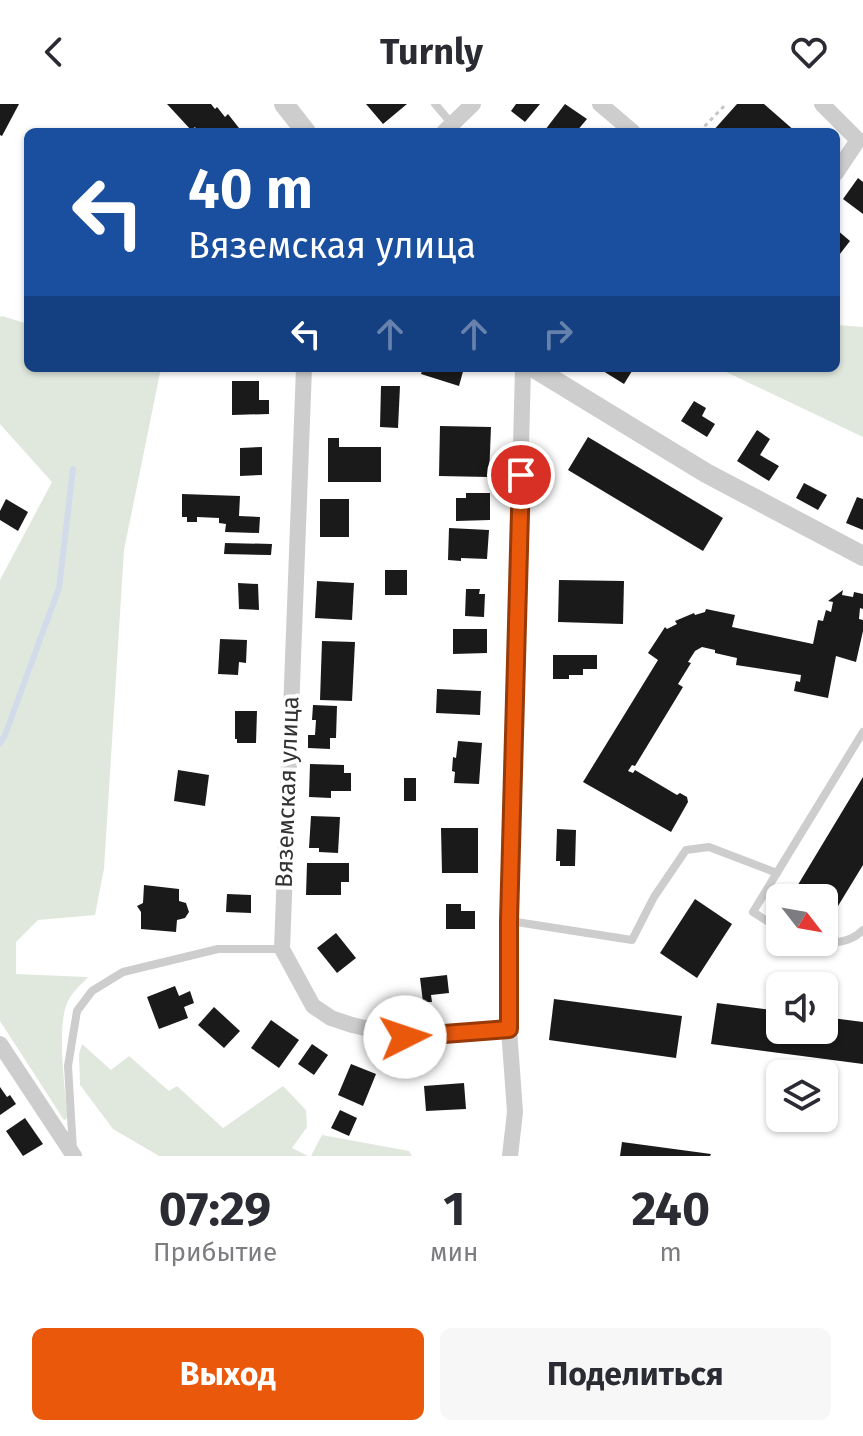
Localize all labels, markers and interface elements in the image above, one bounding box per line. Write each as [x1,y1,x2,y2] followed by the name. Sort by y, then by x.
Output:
[32,30,76,74] icon: back
[380,30,483,74] text: Turnly
[787,30,831,74] icon: heart
[188,156,313,223] text: 40 m
[56,160,160,264] icon: left
[188,224,476,268] text: Вяземская улица
[284,312,328,356] icon: left
[368,312,412,356] icon: ahead
[452,312,496,356] icon: ahead
[536,312,580,356] icon: right
[487,441,555,509] pin
[499,453,543,497] icon: arrive
[270,696,304,888] street label: Вяземская улица
[766,884,838,956] north arrow
[766,884,838,1132] map controls
[766,972,838,1044] button: sound
[363,995,447,1079] position arrow
[766,1060,838,1132] button: layers
[159,1180,271,1238] text: 07:29
[443,1180,465,1238] text: 1
[631,1180,710,1238] text: 240
[153,1237,277,1268] text: Прибытие
[430,1237,479,1268] text: мин
[660,1237,682,1268] text: m
[32,1328,424,1420] button: Выход
[440,1328,831,1420] button: Поделиться

